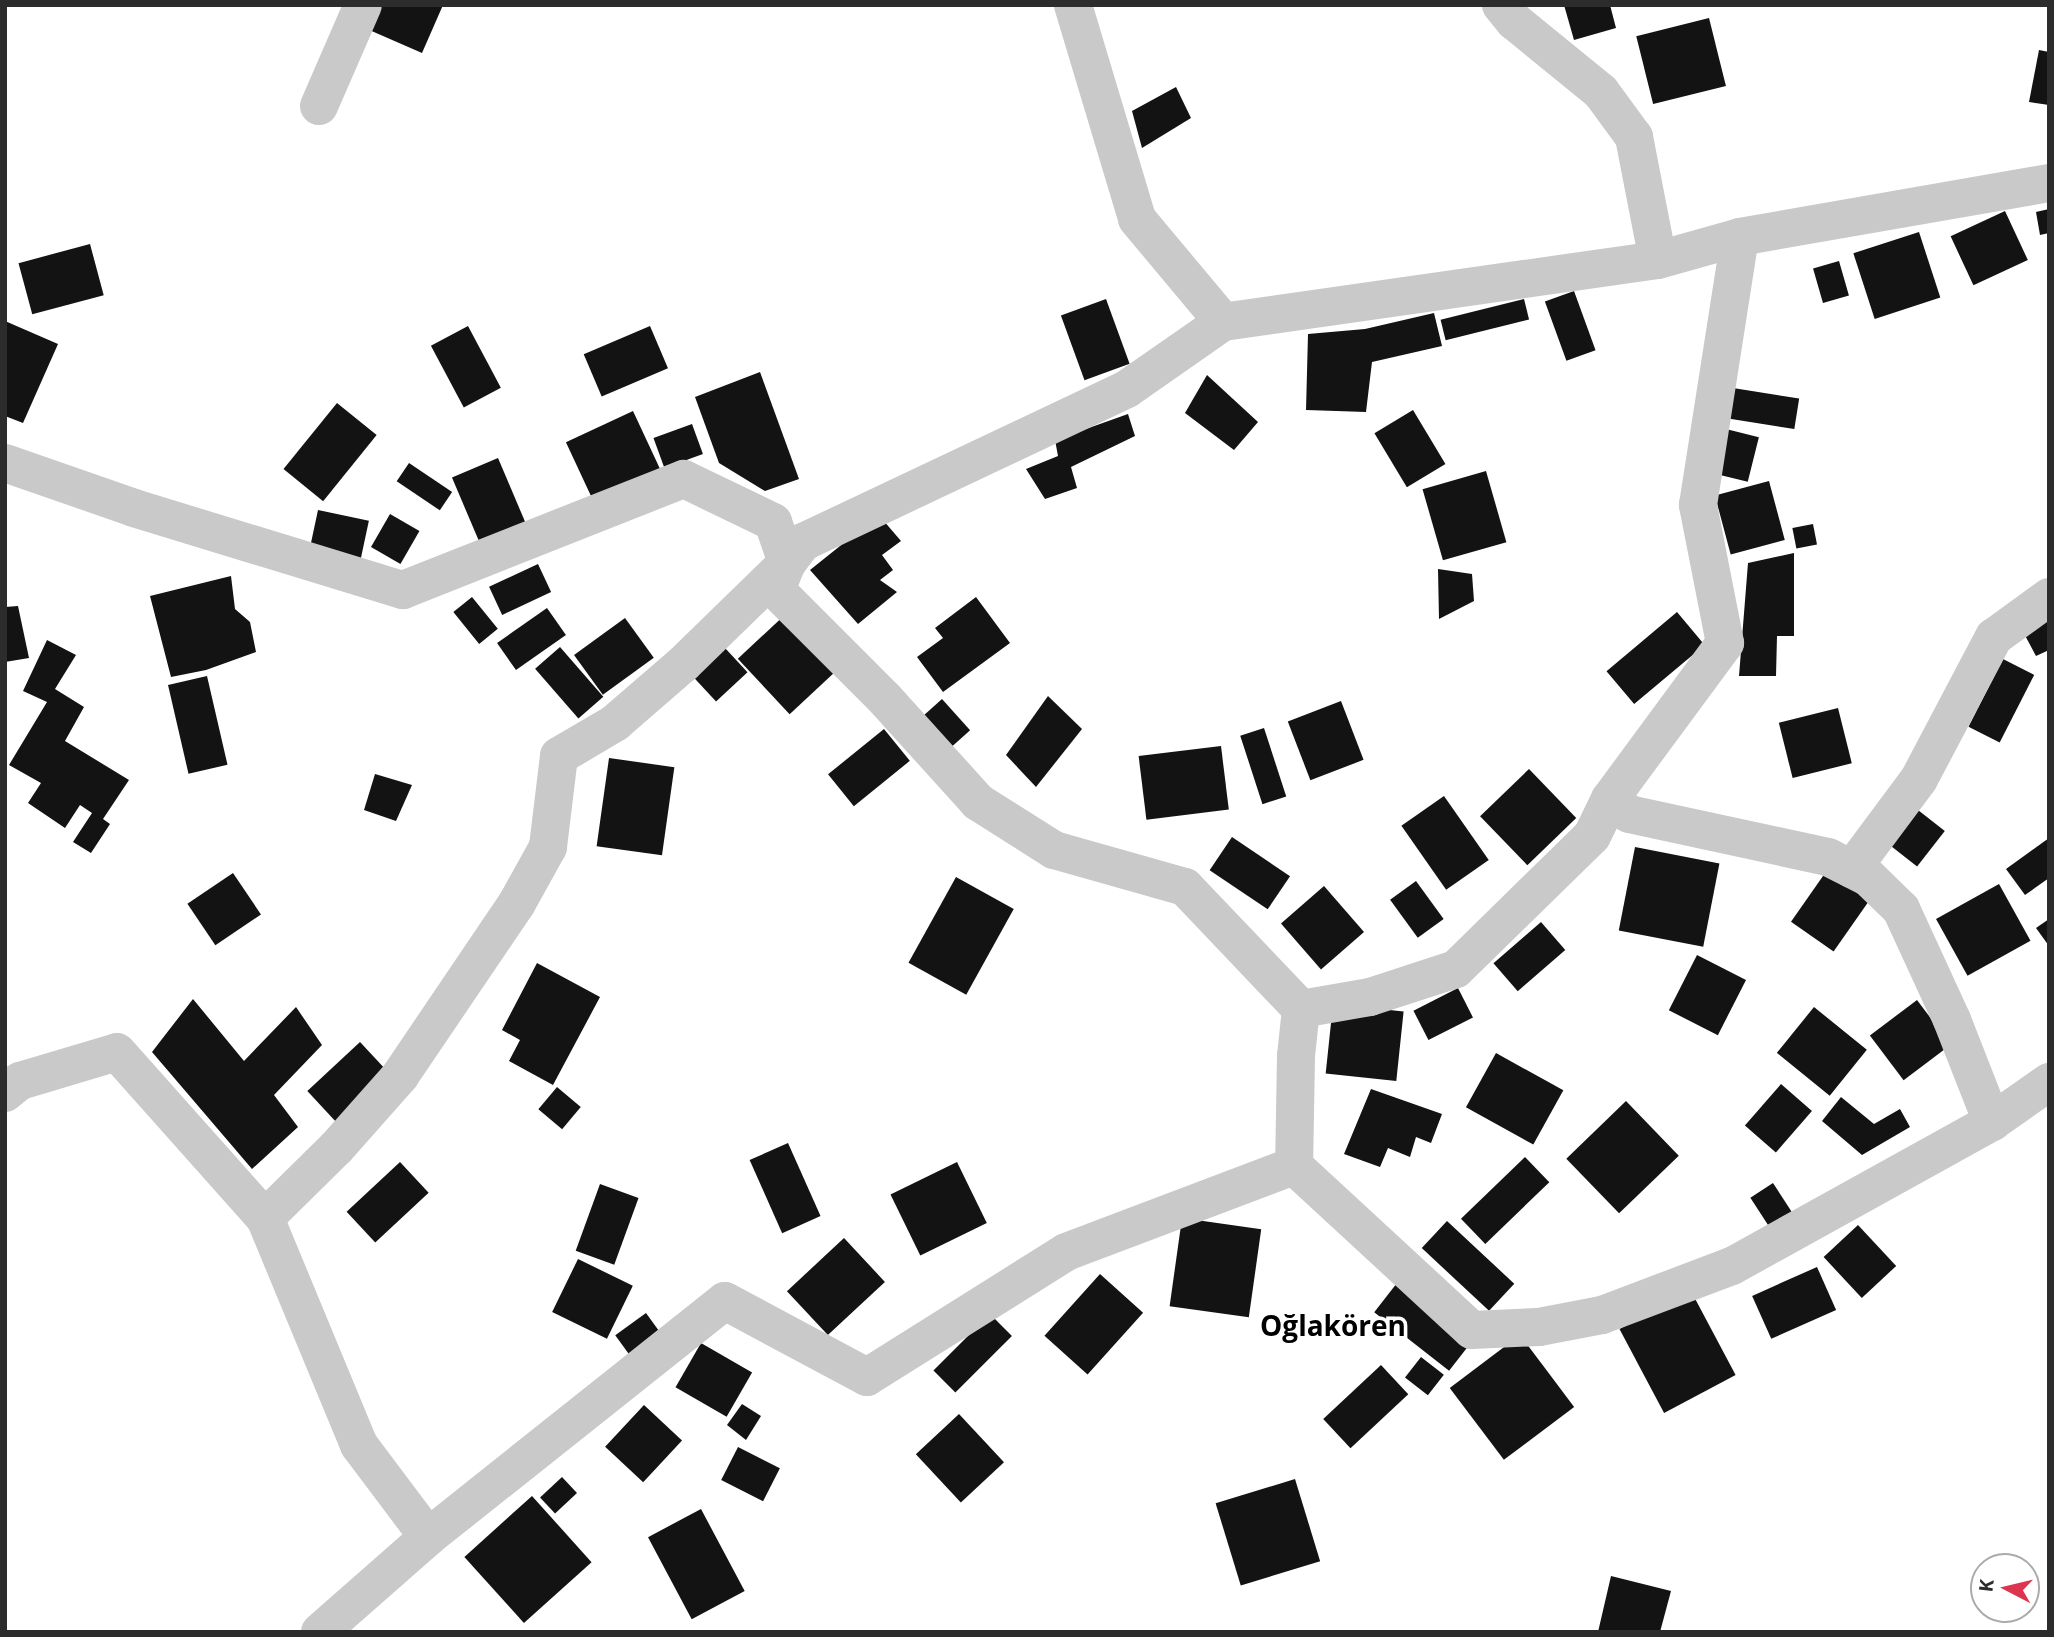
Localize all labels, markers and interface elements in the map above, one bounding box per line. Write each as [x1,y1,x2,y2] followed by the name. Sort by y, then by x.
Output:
[1260,1308,1406,1342] district label: Oğlakören
[1970,1553,2040,1623] north arrow
[1972,1578,2000,1594] text: K

